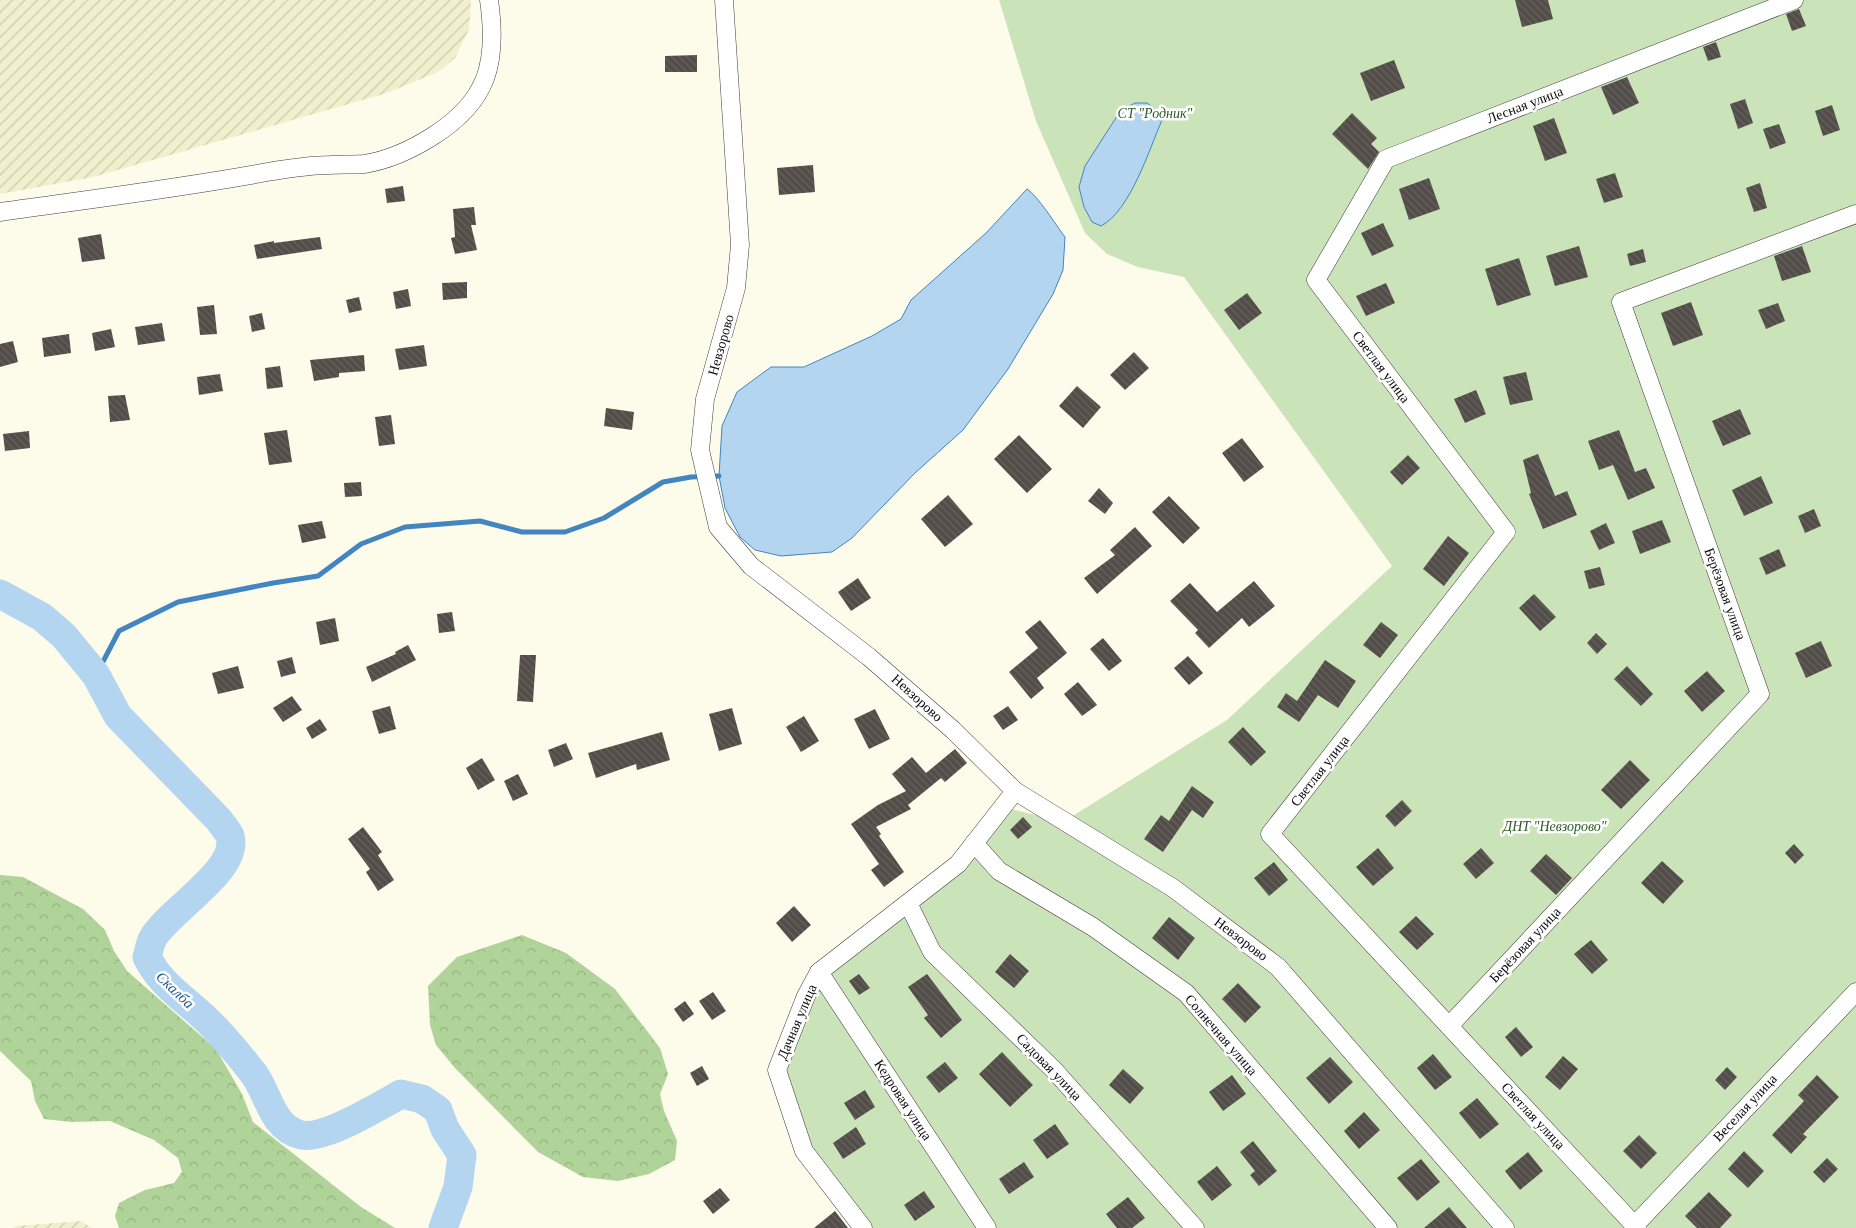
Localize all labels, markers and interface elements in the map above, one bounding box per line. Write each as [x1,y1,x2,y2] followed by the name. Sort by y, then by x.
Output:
[1485,83,1566,126] street label: Лесная улица
[1118,106,1193,121] park label: СТ "Родник"
[705,313,737,377] street label: Невзорово
[1349,328,1413,406] street label: Светлая улица
[1701,546,1749,643] street label: Берёзовая улица
[889,671,945,725] street label: Невзорово
[1288,732,1353,809] street label: Светлая улица
[1501,819,1607,834] park label: ДНТ "Невзорово"
[1486,904,1564,986] street label: Берёзовая улица
[1211,914,1271,964] street label: Невзорово
[153,968,197,1012] water label: Скалба
[774,981,820,1062] street label: Дачная улица
[1182,992,1261,1079] street label: Солнечная улица
[1013,1031,1085,1104] street label: Садовая улица
[871,1057,935,1144] street label: Кедровая улица
[1710,1071,1780,1145] street label: Веселая улица
[1498,1080,1568,1153] street label: Светлая улица

